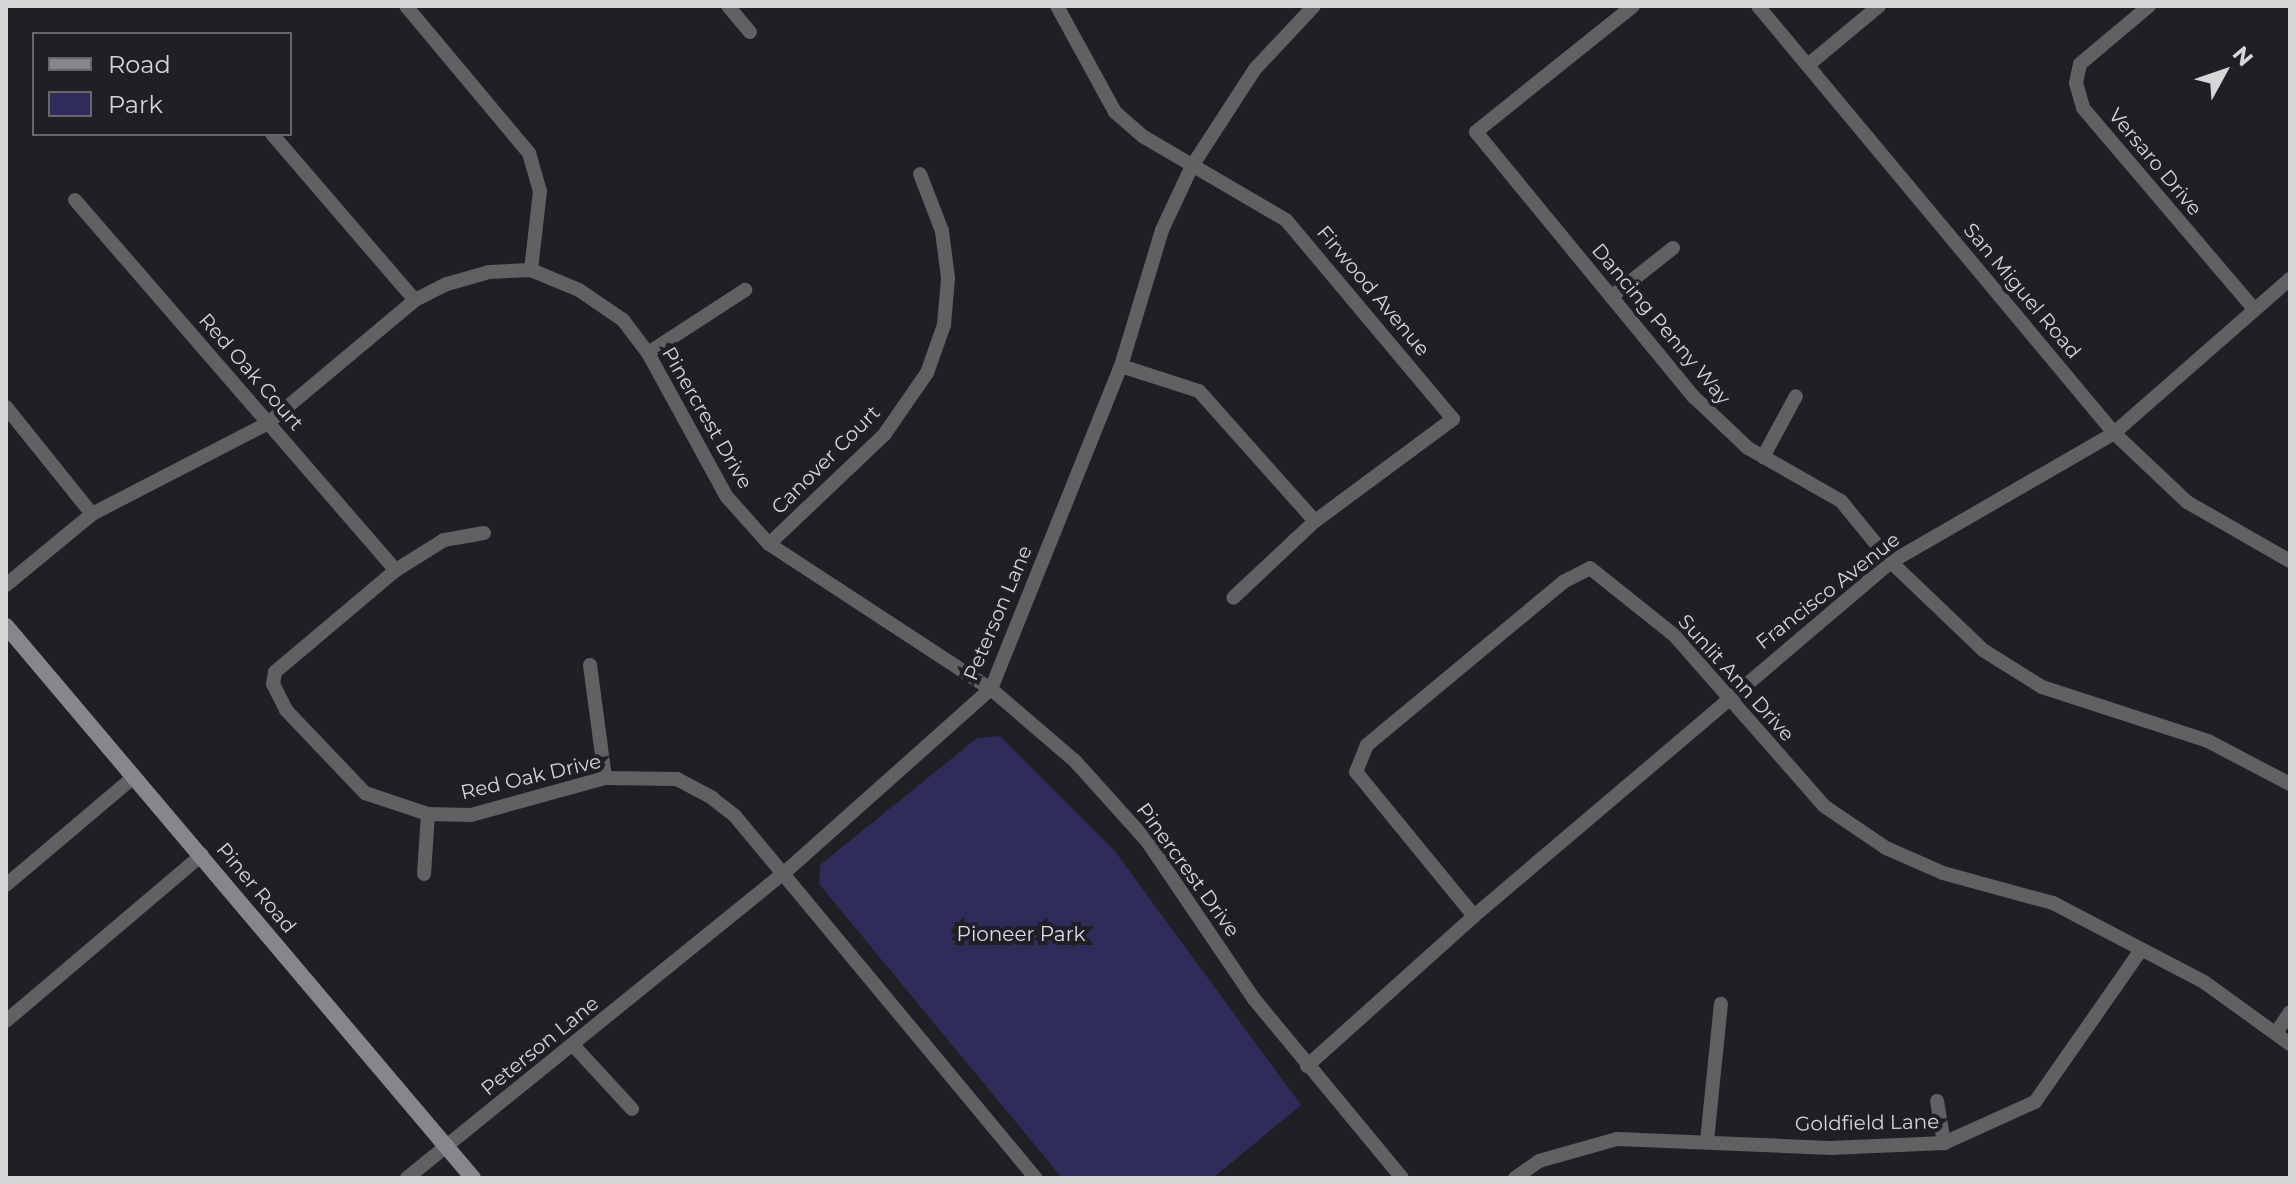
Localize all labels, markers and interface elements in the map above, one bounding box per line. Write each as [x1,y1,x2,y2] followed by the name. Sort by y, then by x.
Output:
[32,32,292,136] legend
[2184,32,2264,112] north arrow
[2227,41,2259,72] text: N
[108,50,171,79] text: Road
[108,90,163,119] text: Park
[2103,104,2207,220] street label: Versaro Drive
[1958,218,2086,364] street label: San Miguel Road
[1311,221,1435,361] street label: Firwood Avenue
[1587,239,1735,409] street label: Dancing Penny Way
[194,309,308,435] street label: Red Oak Court
[657,343,757,493] street label: Pinercrest Drive
[767,401,885,519] street label: Canover Court
[1751,527,1905,655] street label: Francisco Avenue
[959,542,1037,684] street label: Peterson Lane
[1673,610,1799,746] street label: Sunlit Ann Drive
[458,749,604,805] street label: Red Oak Drive
[1131,798,1245,942] street label: Pinercrest Drive
[211,838,301,938] street label: Piner Road
[957,922,1085,946] park label: Pioneer Park
[476,991,604,1101] street label: Peterson Lane
[1795,1110,1939,1136] street label: Goldfield Lane

